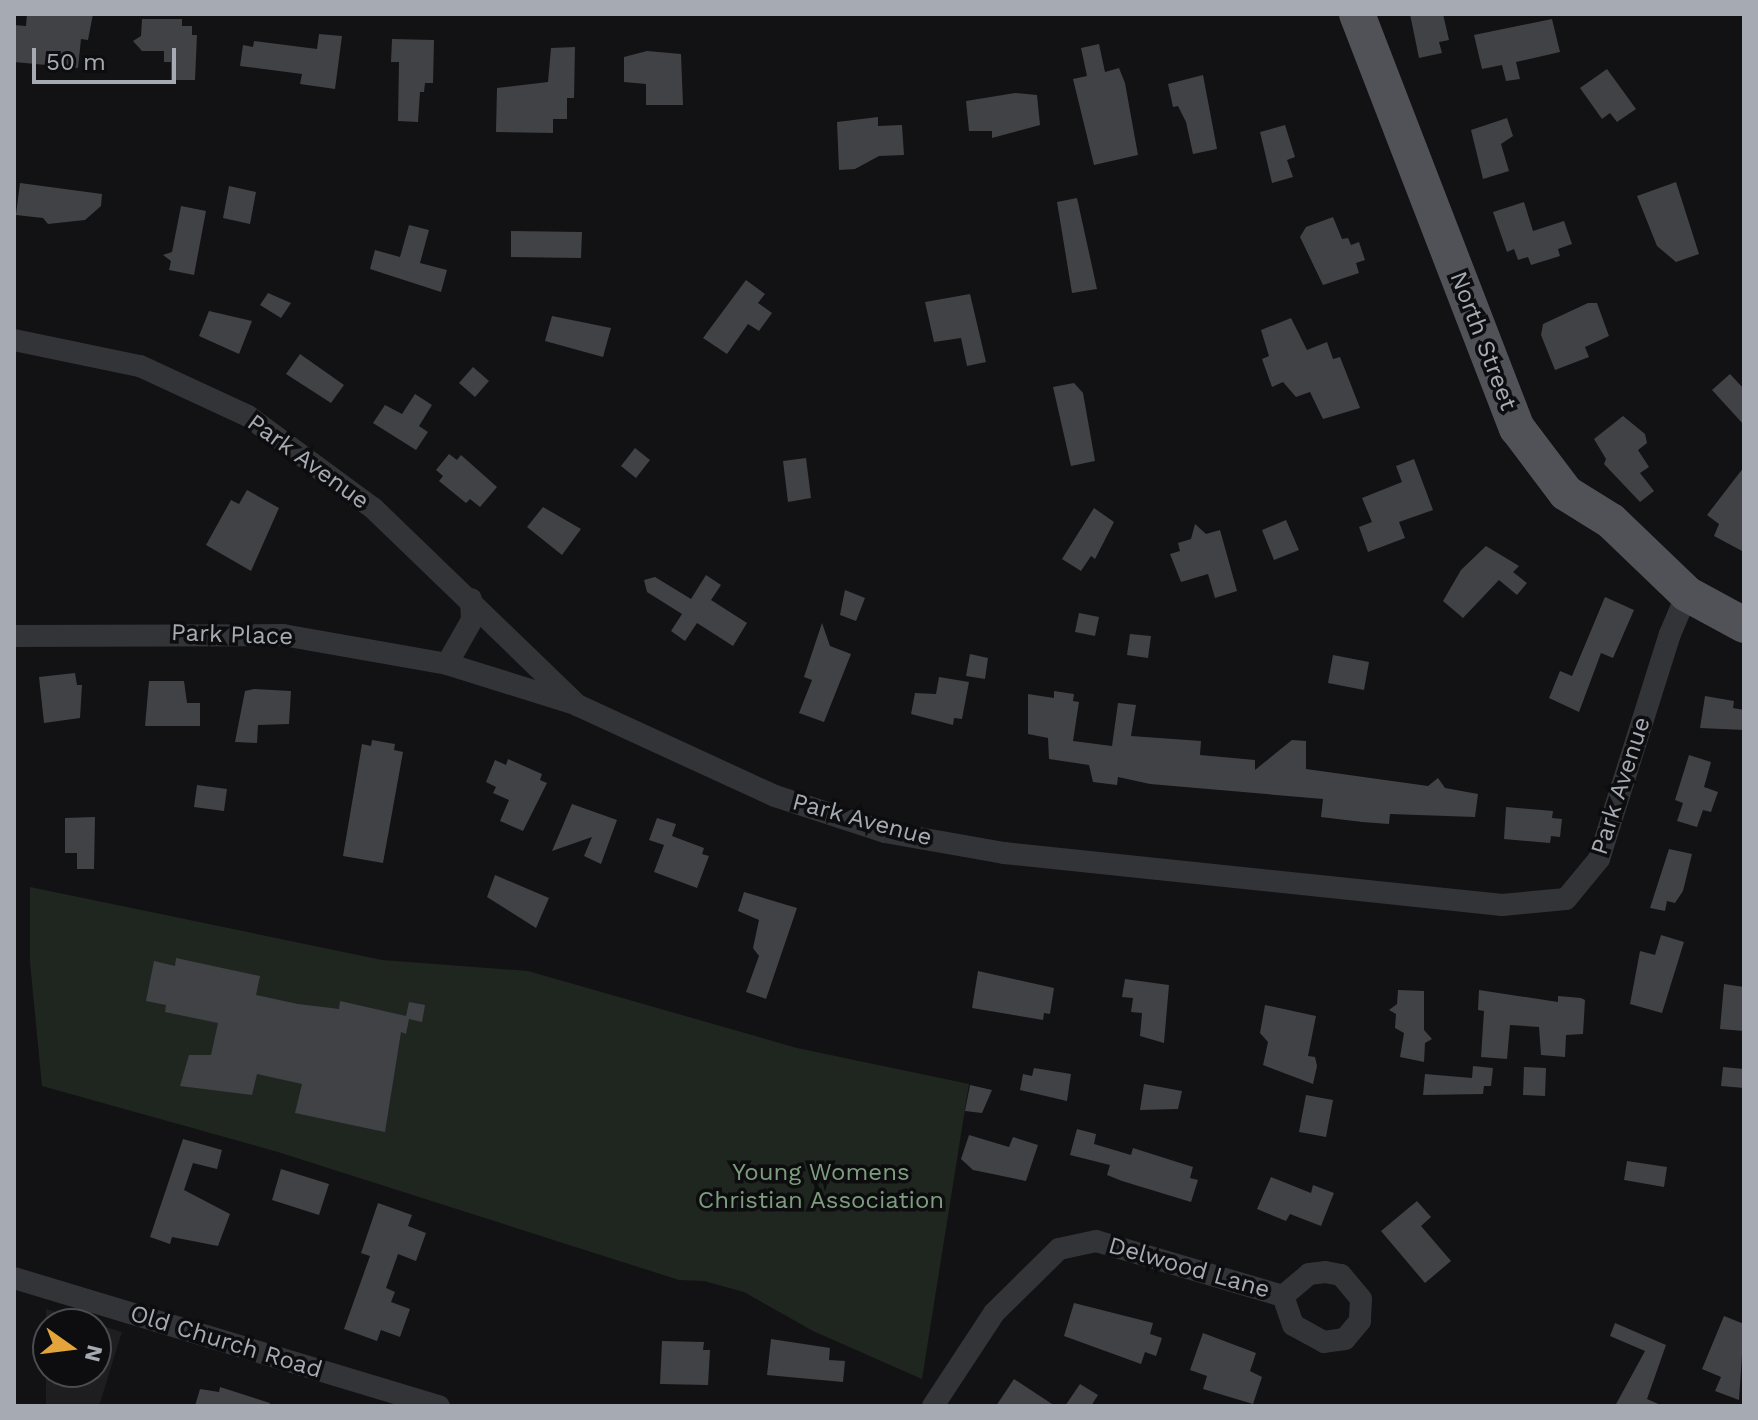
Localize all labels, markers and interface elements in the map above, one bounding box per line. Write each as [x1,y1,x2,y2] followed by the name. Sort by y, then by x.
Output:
[36,32,180,82] scale bar
[46,48,106,76] text: 50 m
[1443,268,1523,414] street label: North Street
[241,408,375,516] street label: Park Avenue
[170,618,294,652] street label: Park Place
[1585,713,1657,859] street label: Park Avenue
[788,787,936,853] street label: Park Avenue
[697,1159,945,1215] park label: Young Womens Christian Association
[1105,1231,1273,1305] street label: Delwood Lane
[127,1299,325,1385] street label: Old Church Road
[32,1308,112,1388] north arrow
[80,1343,108,1364] text: N

